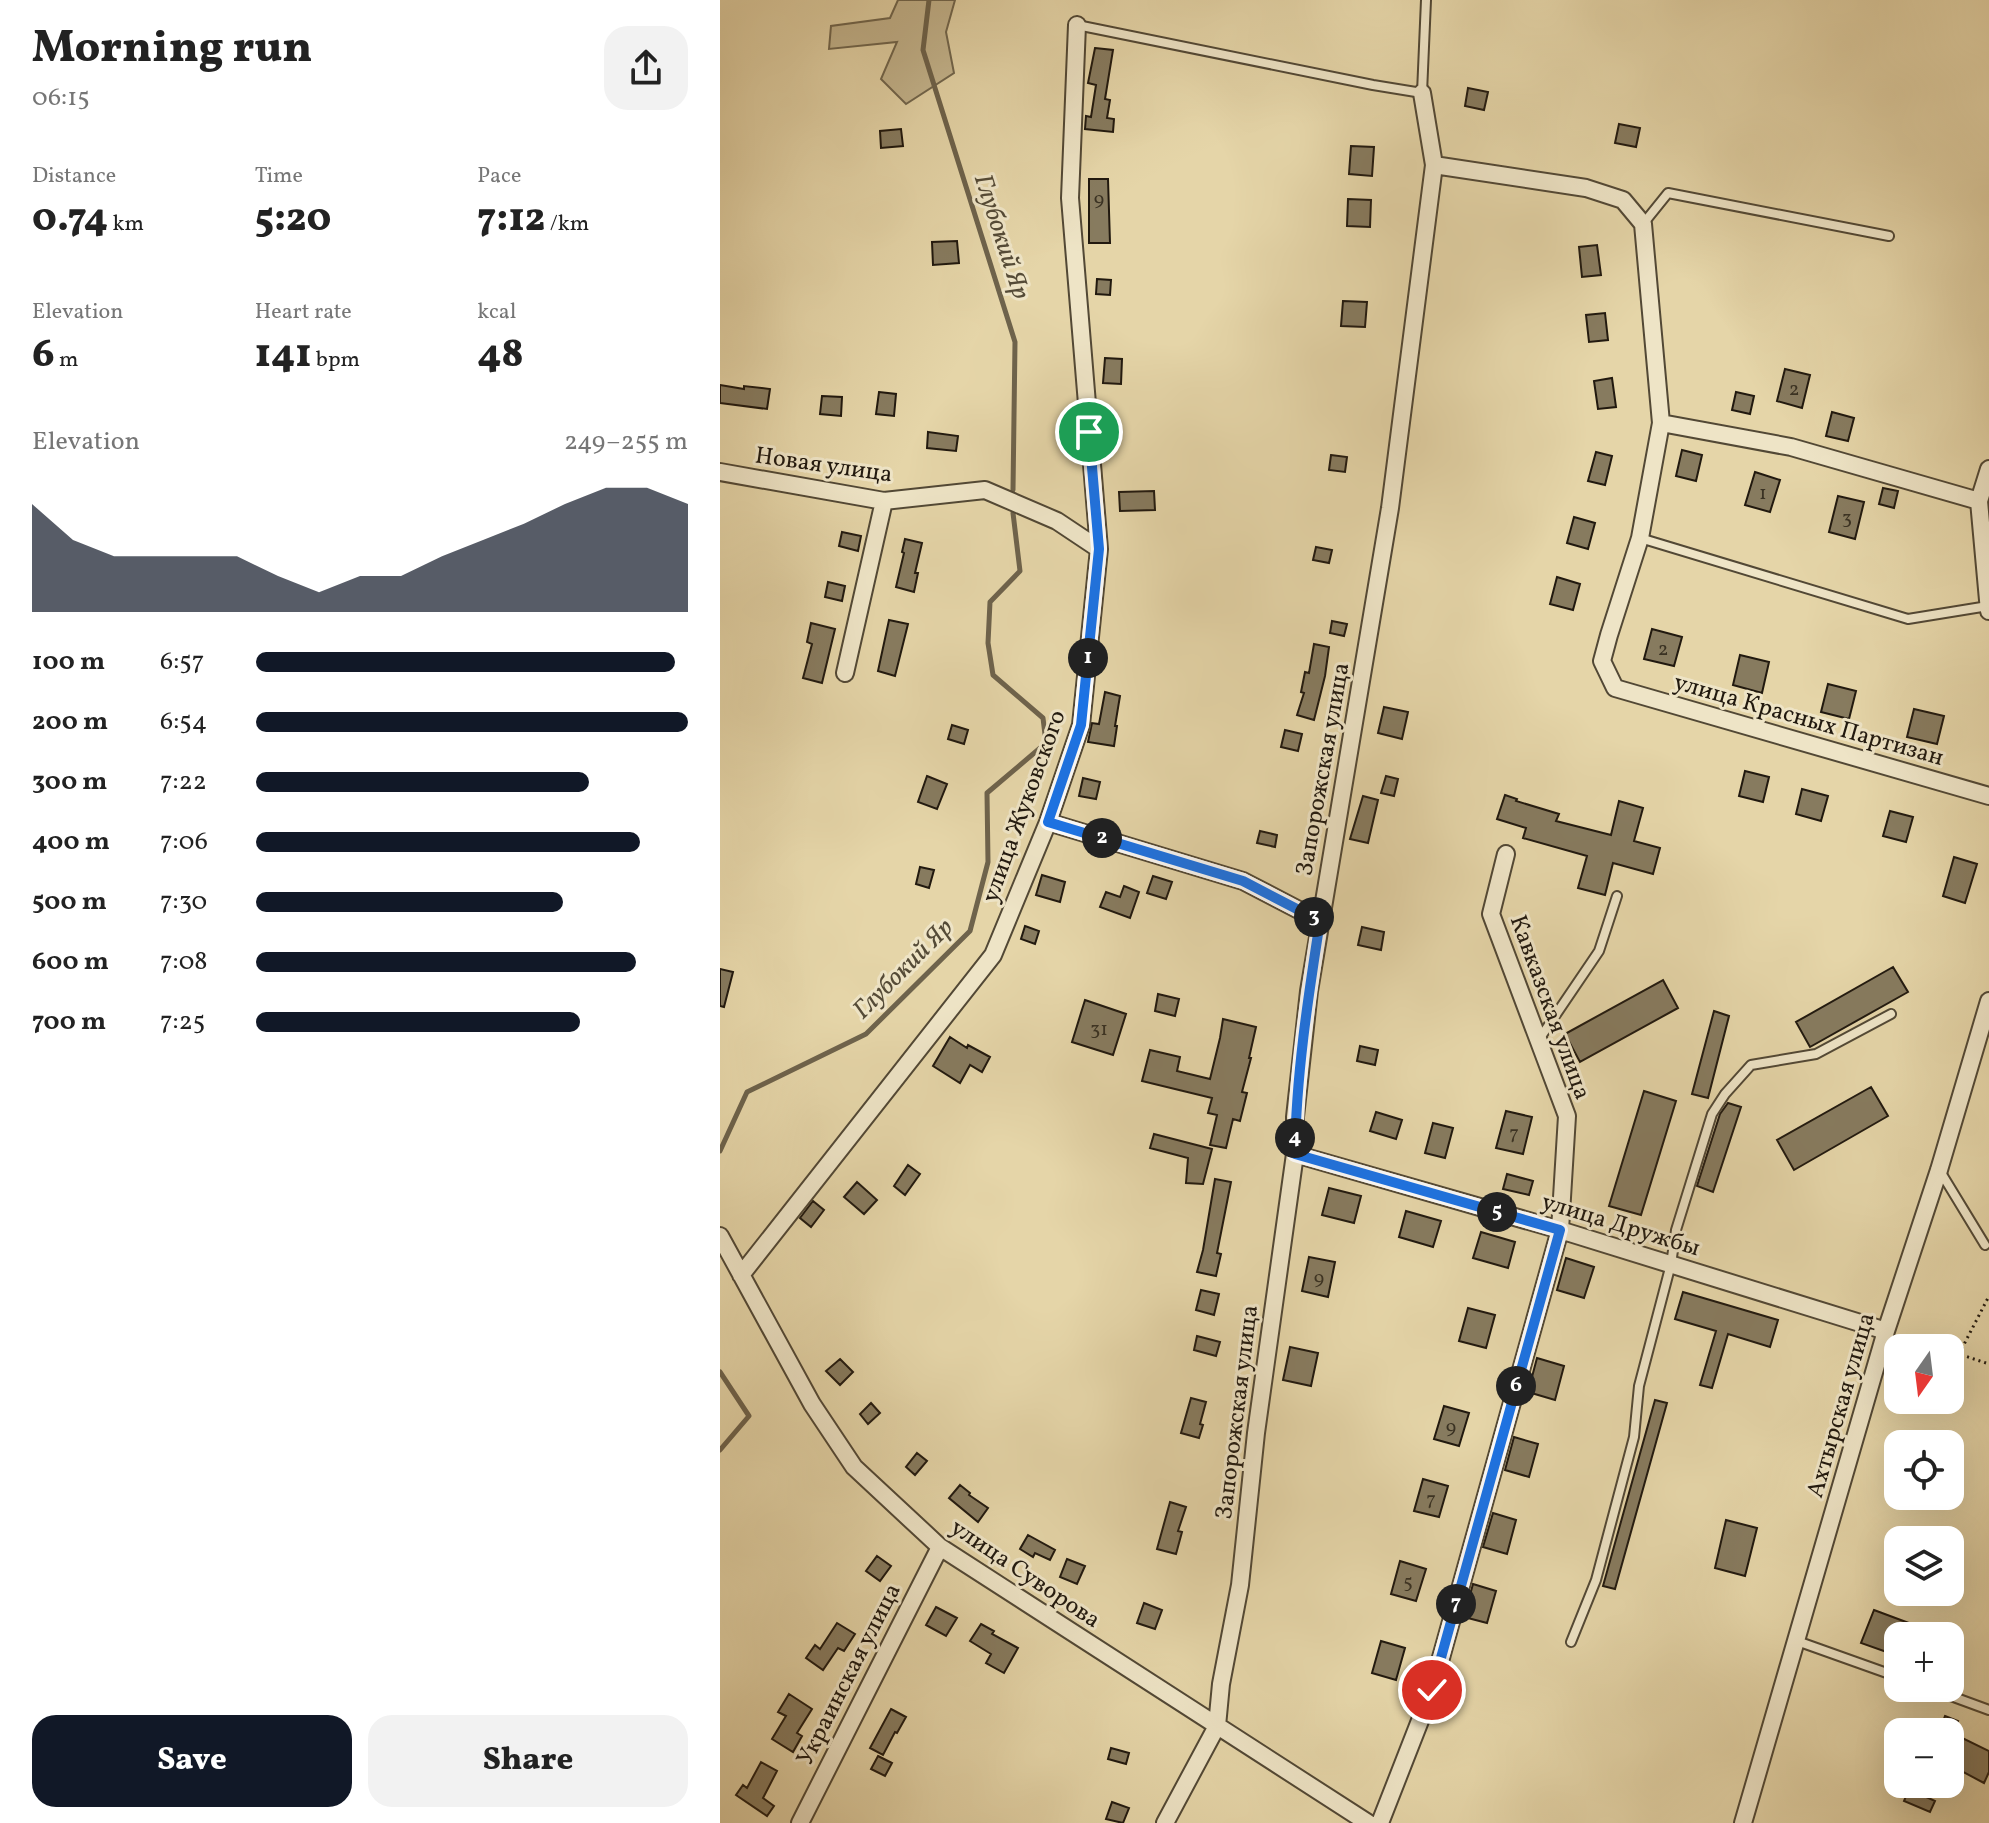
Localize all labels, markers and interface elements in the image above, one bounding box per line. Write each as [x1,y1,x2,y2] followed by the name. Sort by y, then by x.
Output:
[32,19,312,80] text: Morning run
[604,26,688,110] button: share
[32,80,90,116] text: 06:15
[32,161,116,192] text: Distance
[255,161,303,192] text: Time
[477,161,521,192] text: Pace
[964,170,1038,304] water label: Глубокий Яр
[1094,186,1104,214] house number: 9
[32,192,108,248] text: 0.74
[255,192,331,248] text: 5:20
[477,192,545,248] text: 7:12
[108,209,144,240] text: km
[545,209,589,240] text: /km
[32,297,123,328] text: Elevation
[255,297,352,328] text: Heart rate
[477,297,516,328] text: kcal
[32,328,55,384] text: 6
[255,328,311,384] text: 141
[477,328,524,384] text: 48
[55,345,79,376] text: m
[311,345,360,376] text: bpm
[1789,376,1799,404] house number: 2
[1055,398,1123,466] pin
[1067,410,1111,454] icon: arrive
[32,424,140,460] text: Elevation
[564,424,688,460] text: 249–255 m
[753,440,895,492] street label: Новая улица
[1759,480,1767,508] house number: 1
[1842,505,1852,533] house number: 3
[1658,636,1668,664] house number: 2
[1068,638,1108,678] pin: 1
[1084,642,1092,673] text: 1
[32,644,105,680] text: 100 m
[160,644,204,680] text: 6:57
[1288,660,1359,879] street label: Запорожская улица
[1669,666,1947,776] street label: улица Красных Партизан
[32,704,108,740] text: 200 m
[160,704,207,740] text: 6:54
[974,706,1075,908] street label: улица Жуковского
[32,764,108,800] text: 300 m
[160,764,207,800] text: 7:22
[1082,818,1122,858] pin: 2
[1096,822,1108,853] text: 2
[32,824,110,860] text: 400 m
[160,824,208,860] text: 7:06
[32,884,107,920] text: 500 m
[160,884,207,920] text: 7:30
[1294,897,1334,937] pin: 3
[1308,901,1320,932] text: 3
[845,911,962,1028] water label: Глубокий Яр
[1500,911,1598,1105] street label: Кавказская улица
[32,944,109,980] text: 600 m
[160,944,208,980] text: 7:08
[32,1004,106,1040] text: 700 m
[160,1004,205,1040] text: 7:25
[1090,1016,1108,1044] house number: 31
[1275,1118,1315,1158] pin: 4
[1509,1120,1519,1148] house number: 7
[1288,1122,1302,1153] text: 4
[1537,1186,1704,1266] street label: улица Дружбы
[1477,1192,1517,1232] pin: 5
[1492,1196,1502,1227] text: 5
[1314,1265,1324,1293] house number: 9
[1208,1303,1268,1522] street label: Запорожская улица
[1799,1309,1885,1502] street label: Ахтырская улица
[1884,1334,1964,1414] north arrow
[1884,1334,1964,1798] map controls
[1496,1366,1536,1406] pin: 6
[1510,1370,1522,1401] text: 6
[1446,1414,1456,1442] house number: 9
[1884,1430,1964,1510] button: locate
[1426,1486,1436,1514] house number: 7
[943,1512,1107,1638] street label: улица Суворова
[1884,1526,1964,1606] button: layers
[1403,1569,1413,1597] house number: 5
[789,1578,910,1772] street label: Украинская улица
[1436,1584,1476,1624] pin: 7
[1451,1588,1461,1619] text: 7
[1884,1622,1964,1702] button: +
[1398,1656,1466,1724] pin
[1410,1668,1454,1712] icon: check
[32,1715,352,1807] button: Save
[368,1715,688,1807] button: Share
[1884,1718,1964,1798] button: −

